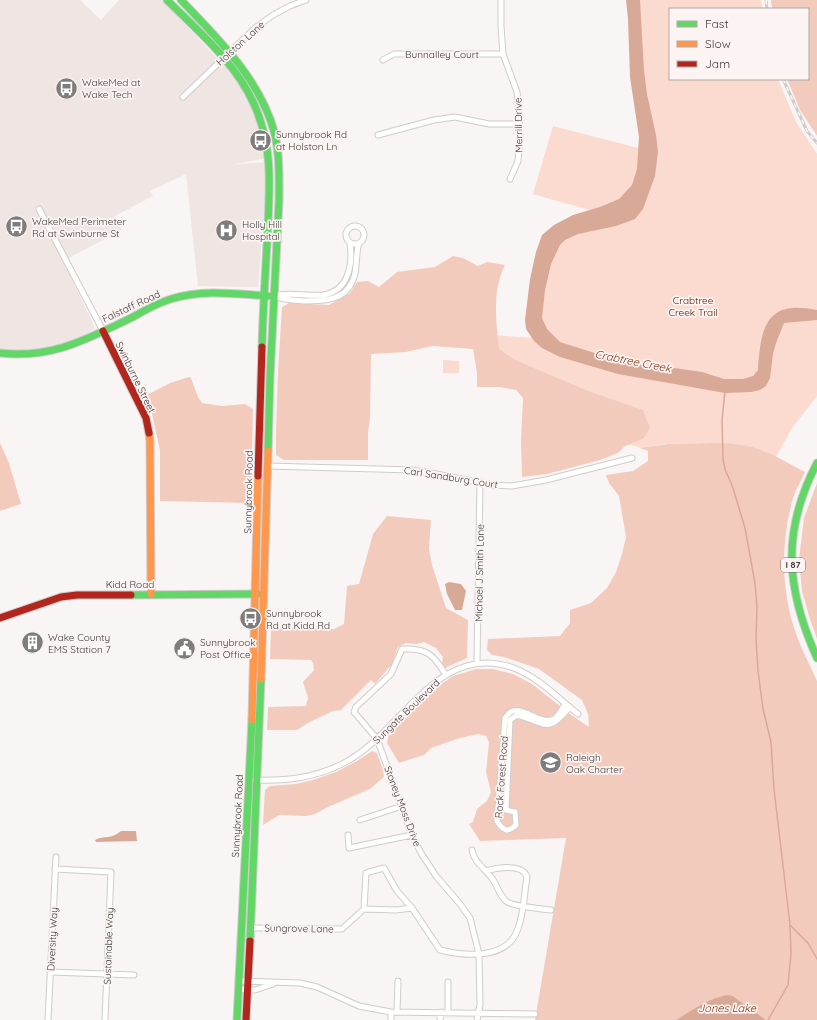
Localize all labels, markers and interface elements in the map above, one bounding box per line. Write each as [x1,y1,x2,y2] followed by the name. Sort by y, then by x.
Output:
[669,8,809,80] legend
[705,16,729,31] text: Fast
[213,18,268,69] street label: Holston Lane
[705,36,731,51] text: Slow
[405,48,480,61] street label: Bunnalley Court
[705,56,730,71] text: Jam
[53,75,79,101] bus stop icon: WakeMed at Wake Tech
[82,76,141,101] place label: WakeMed at Wake Tech
[512,97,525,153] street label: Merrill Drive
[247,127,273,153] bus stop icon: Sunnybrook Rd at Holston Ln
[276,128,347,153] place label: Sunnybrook Rd at Holston Ln
[3,214,29,240] bus stop icon: WakeMed Perimeter Rd at Swinburne St
[32,215,126,240] place label: WakeMed Perimeter Rd at Swinburne St
[214,217,240,243] hospital icon: Holly Hill Hospital
[242,218,282,243] place label: Holly Hill Hospital
[100,287,162,326] street label: Falstaff Road
[668,294,718,319] park label: Crabtree Creek Trail
[113,339,159,416] street label: Swinburne Street
[594,347,673,375] water label: Crabtree Creek
[241,450,256,534] street label: Sunnybrook Road
[403,464,499,491] street label: Carl Sandburg Court
[472,524,487,622] street label: Michael J Smith Lane
[781,558,805,572] road number: I 87
[106,578,154,591] street label: Kidd Road
[237,606,263,632] bus stop icon: Sunnybrook Rd at Kidd Rd
[266,607,330,632] place label: Sunnybrook Rd at Kidd Rd
[20,630,46,656] building icon: Wake County EMS Station 7
[48,631,111,656] place label: Wake County EMS Station 7
[172,635,198,661] public building icon: Sunnybrook Post Office
[200,636,256,661] place label: Sunnybrook Post Office
[370,676,443,747] street label: Sungate Boulevard
[492,735,511,819] street label: Rock Forest Road
[538,750,564,776] school or university icon: Raleigh Oak Charter
[566,751,623,776] place label: Raleigh Oak Charter
[381,764,424,849] street label: Stoney Moss Drive
[229,774,246,858] street label: Sunnybrook Road
[44,907,61,971] street label: Diversity Way
[101,907,116,985] street label: Sustainable Way
[264,921,334,936] street label: Sungrove Lane
[698,1001,757,1015] water label: Jones Lake

